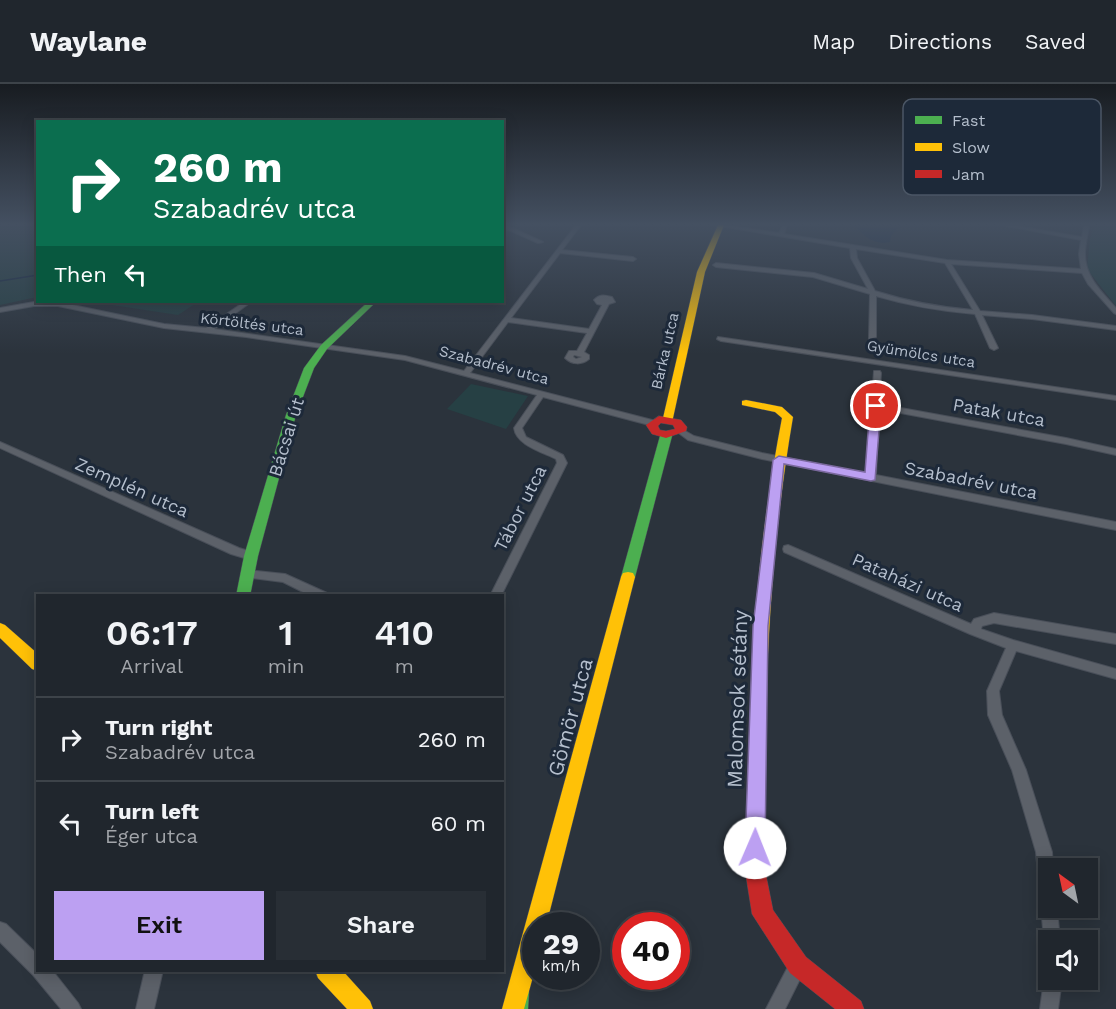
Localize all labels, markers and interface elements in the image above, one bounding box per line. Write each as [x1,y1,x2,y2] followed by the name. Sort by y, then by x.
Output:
[30,25,147,58] text: Waylane
[812,29,855,54] text: Map
[888,29,992,54] text: Directions
[1025,29,1086,54] text: Saved
[903,99,1101,195] legend
[952,111,985,130] text: Fast
[952,138,990,157] text: Slow
[153,143,283,192] text: 260 m
[54,144,132,222] icon: right
[952,165,985,184] text: Jam
[153,193,356,225] text: Szabadrév utca
[119,258,152,291] icon: left
[54,262,107,287] text: Then
[199,309,305,339] street label: Körtöltés utca
[647,310,683,391] street label: Bárka utca
[866,337,977,372] street label: Gyümölcs utca
[437,342,551,388] street label: Szabadrév utca
[850,380,901,431] pin
[859,389,892,422] icon: arrive
[951,394,1047,430] street label: Patak utca
[264,395,308,479] street label: Bácsai út
[72,453,192,521] street label: Zemplén utca
[903,457,1039,503] street label: Szabadrév utca
[489,462,551,554] street label: Tábor utca
[849,548,967,616] street label: Pataházi utca
[721,609,753,788] street label: Malomsok sétány
[106,612,198,654] text: 06:17
[279,612,294,654] text: 1
[374,612,434,654] text: 410
[121,654,183,678] text: Arrival
[268,654,304,678] text: min
[395,654,414,678] text: m
[542,655,598,779] street label: Gömör utca
[105,715,212,740] text: Turn right
[54,723,87,756] icon: right
[418,727,486,752] text: 260 m
[105,740,255,764] text: Szabadrév utca
[105,799,199,824] text: Turn left
[54,807,87,840] icon: left
[430,811,486,836] text: 60 m
[723,816,787,880] position arrow
[105,824,198,848] text: Éger utca
[1038,858,1098,918] north arrow
[1038,858,1098,990] map controls
[54,891,264,960] button: Exit
[276,891,486,960] button: Share
[612,912,690,990] speed limit sign: 40
[543,926,579,961] text: 29
[1038,930,1098,990] button: sound
[542,957,580,975] text: km/h

